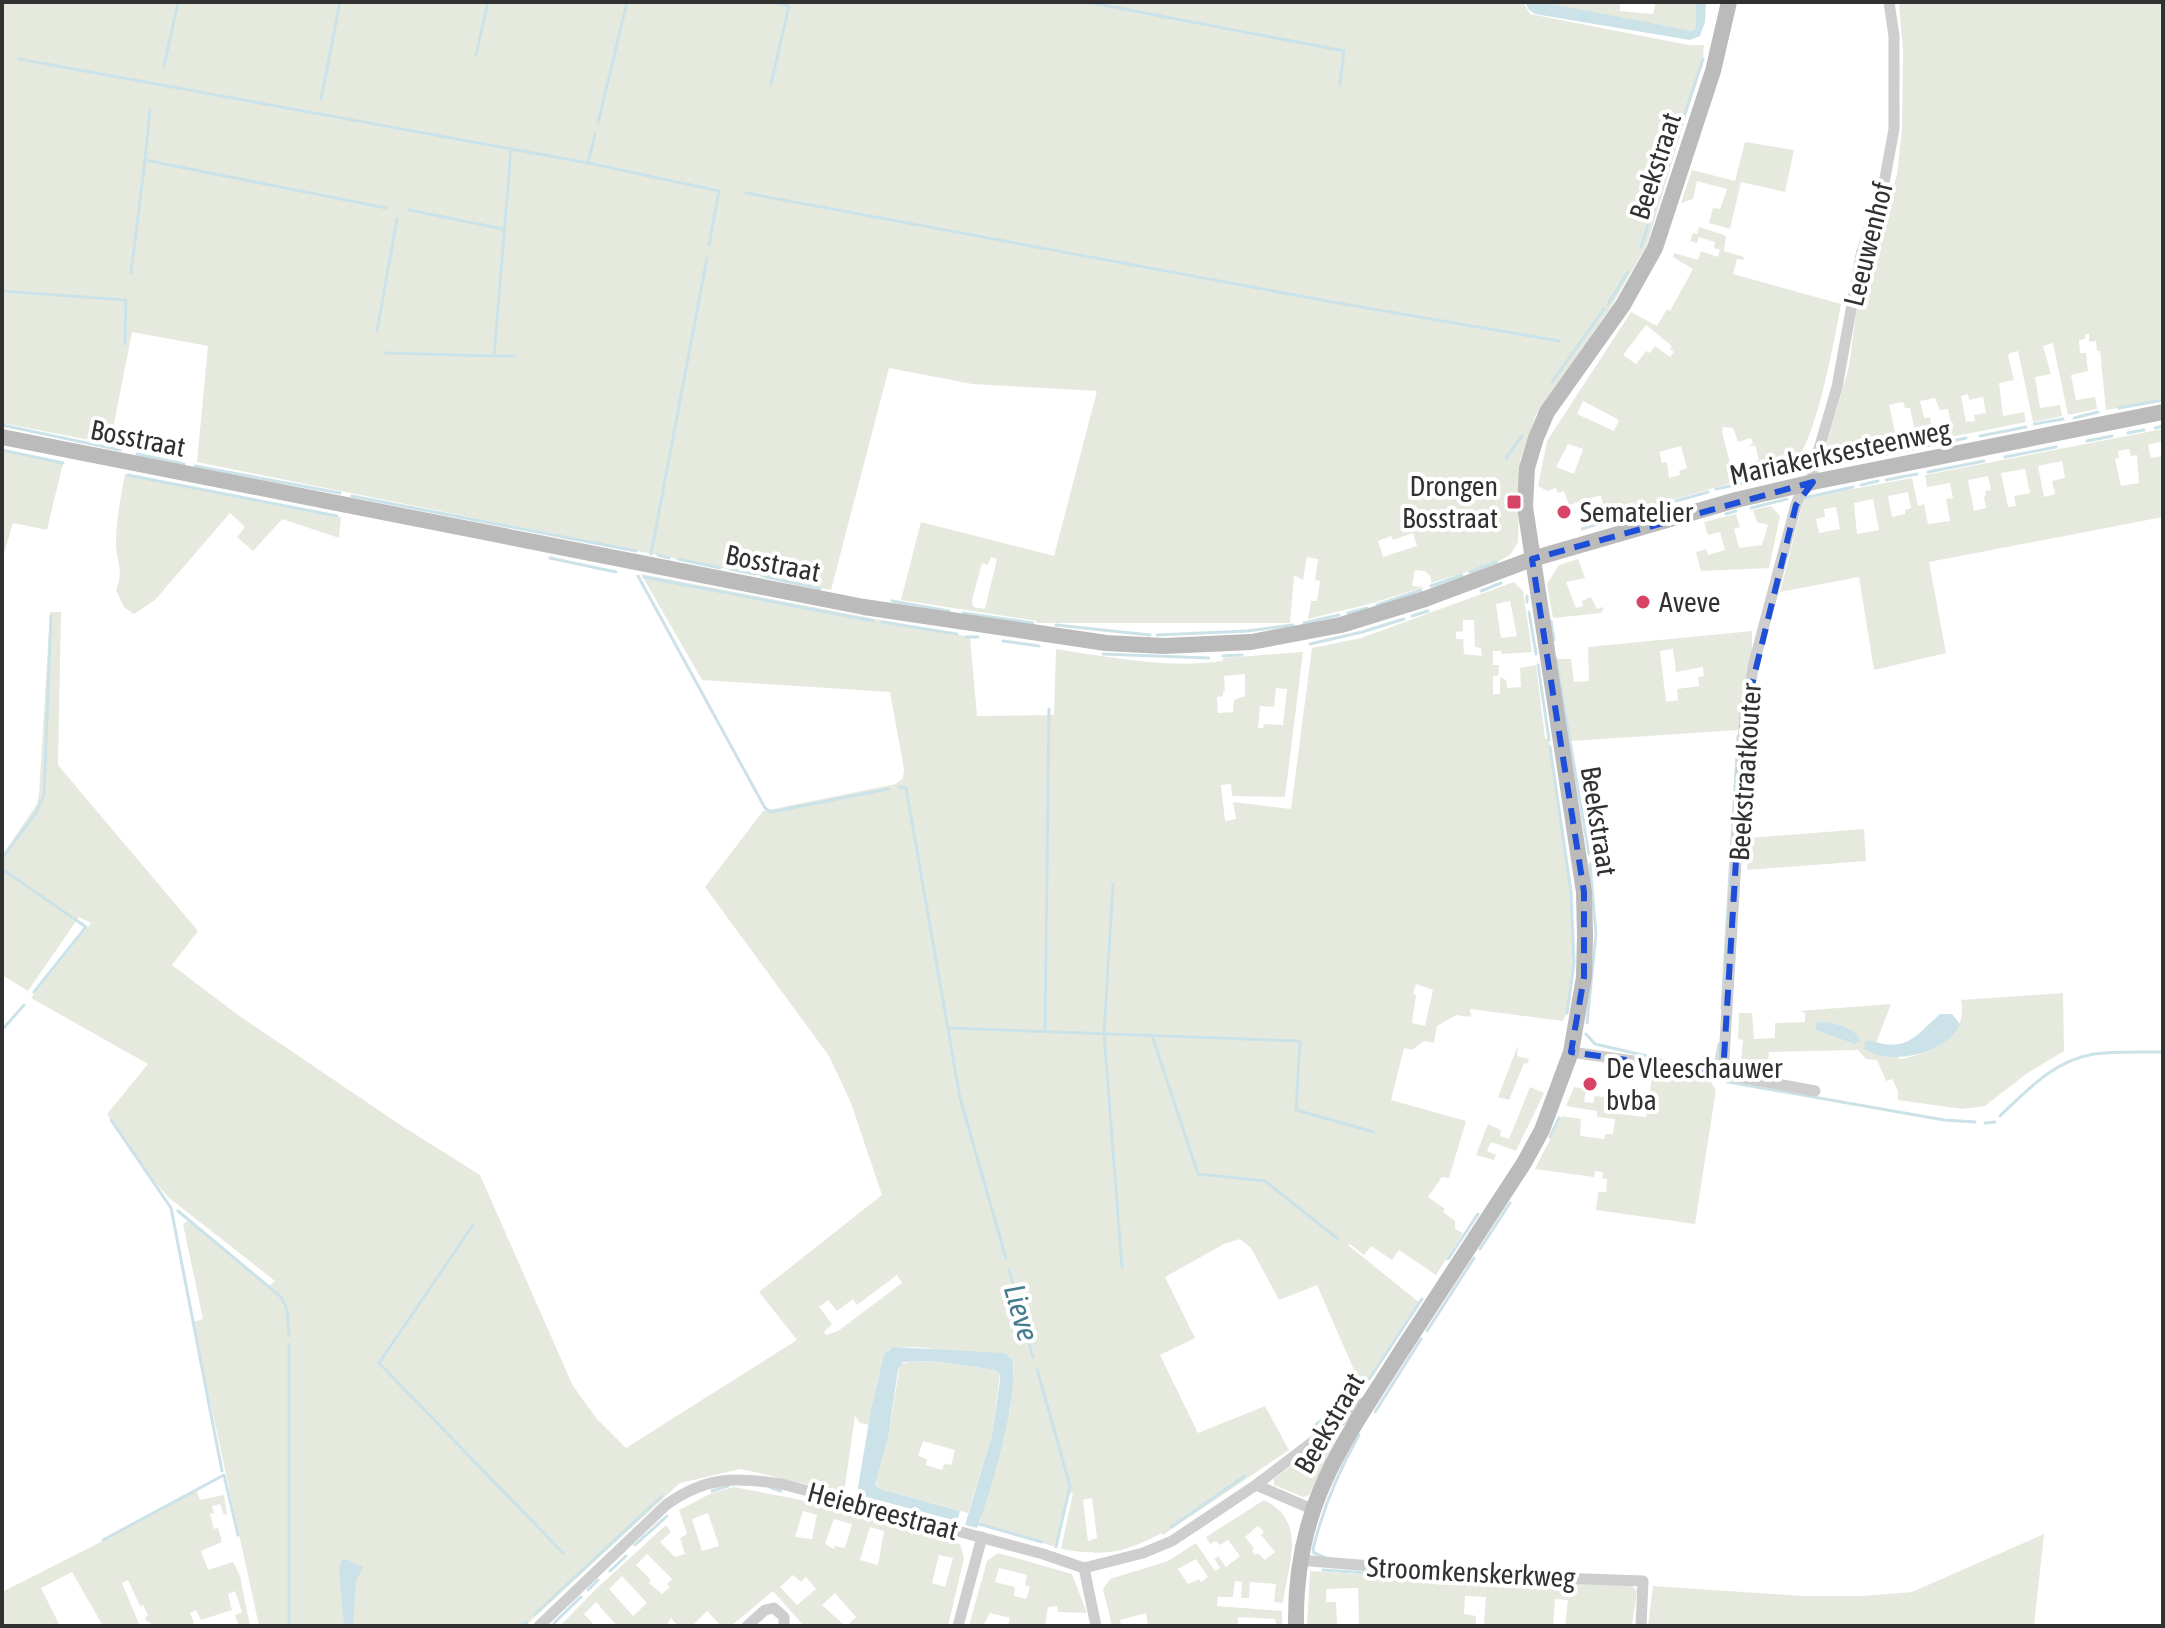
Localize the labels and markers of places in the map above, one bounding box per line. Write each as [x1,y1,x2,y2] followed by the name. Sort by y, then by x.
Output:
[1402,470,1498,534] place label: Drongen Bosstraat
[1505,493,1523,511] marker: Drongen Bosstraat
[1580,496,1694,528] place label: Sematelier
[1555,503,1573,521] marker: Sematelier
[1659,586,1720,618] place label: Aveve
[1634,593,1652,611] marker: Aveve
[1606,1052,1783,1116] place label: De Vleeschauwer bvba
[1581,1075,1599,1093] marker: De Vleeschauwer bvba

